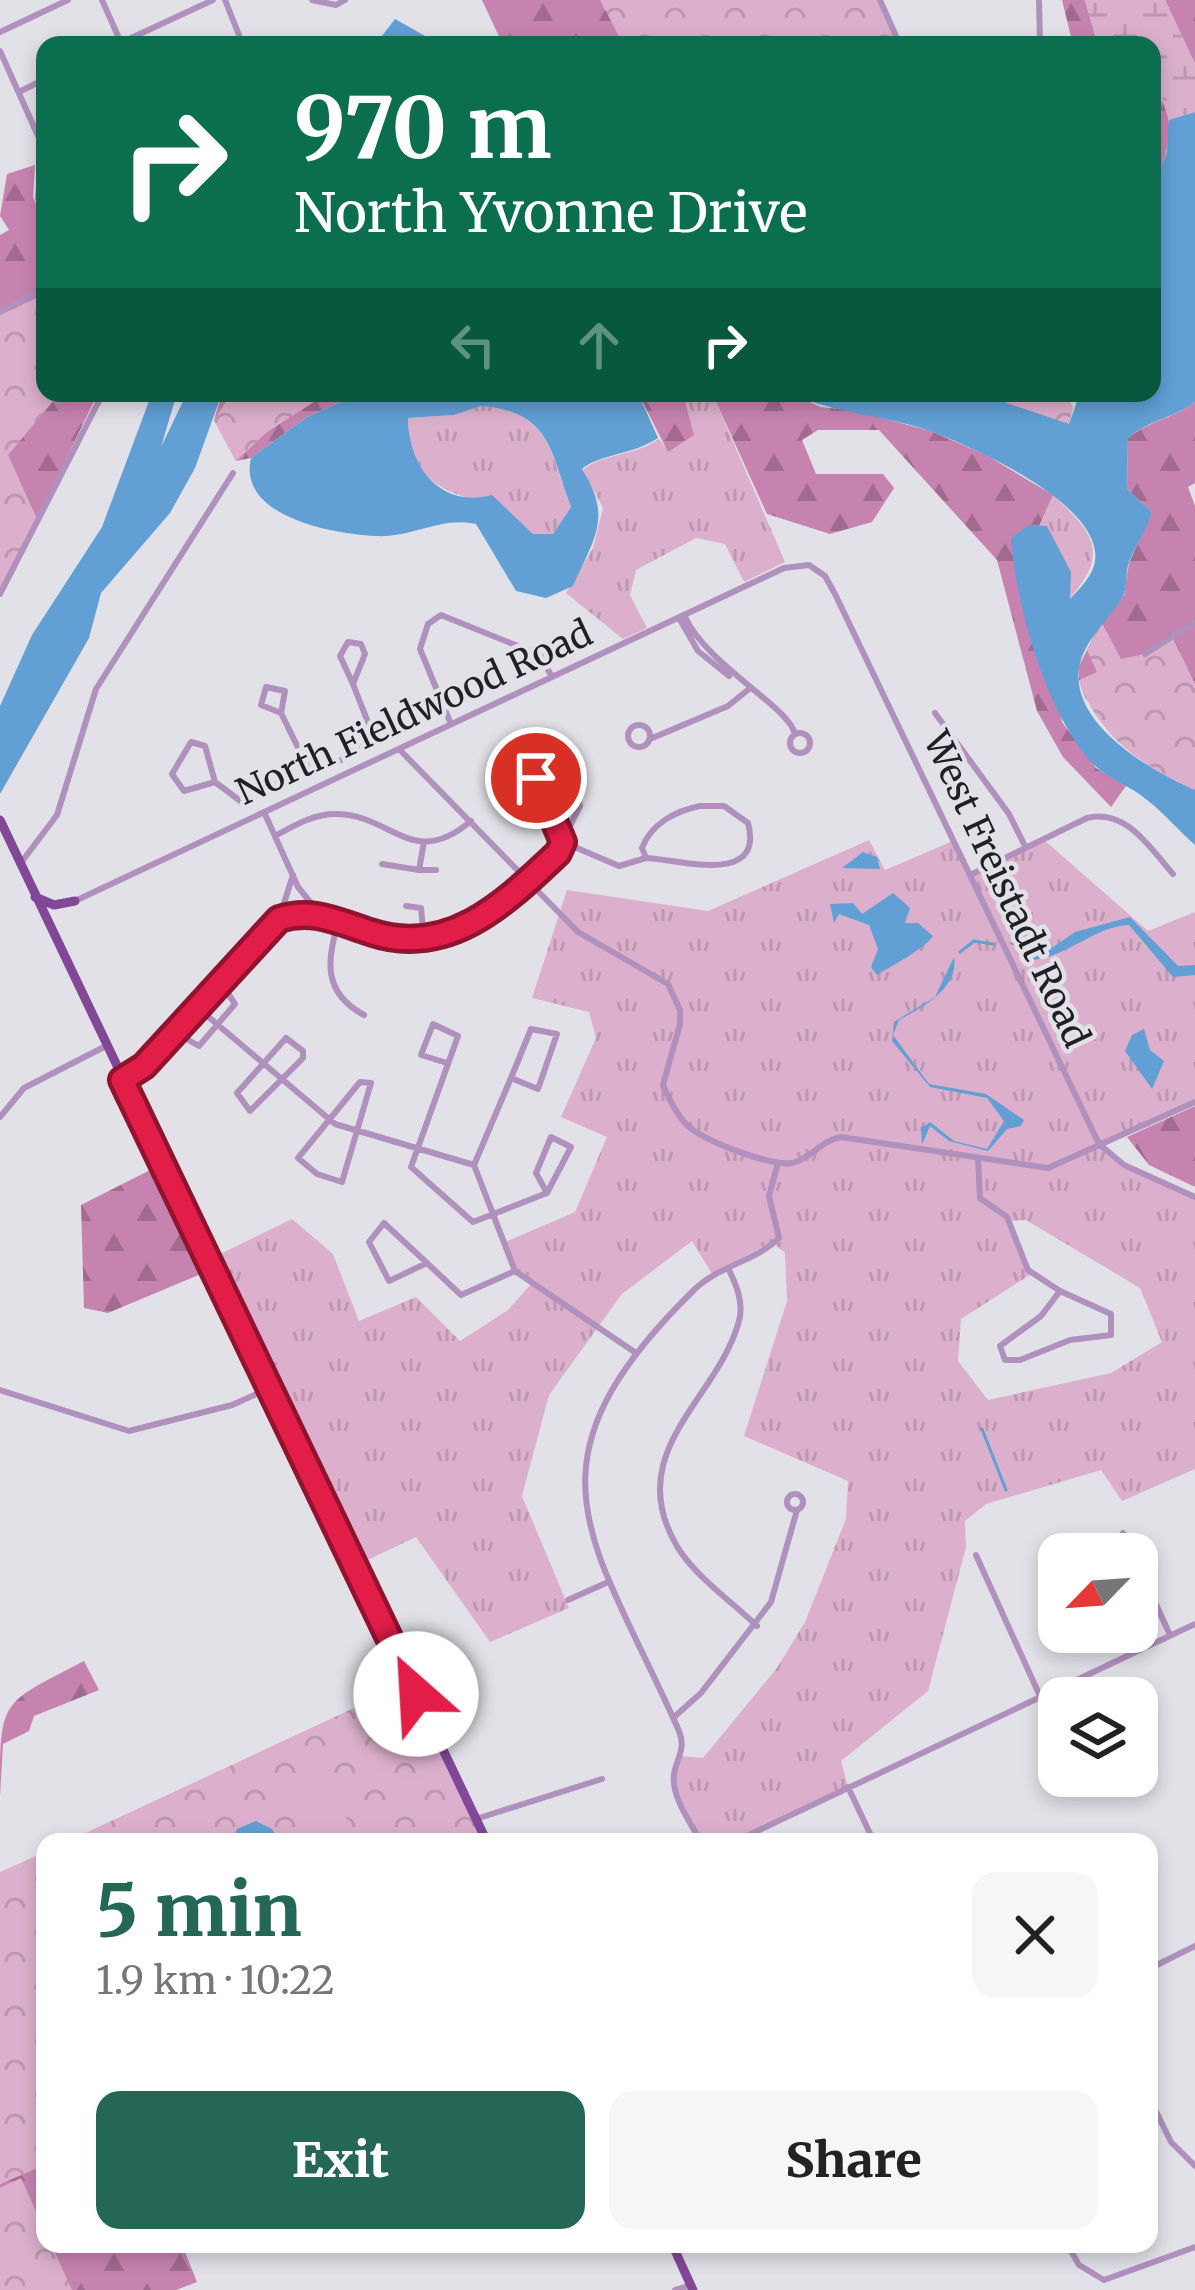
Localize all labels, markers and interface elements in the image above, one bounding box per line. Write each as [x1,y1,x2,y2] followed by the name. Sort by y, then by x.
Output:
[294,75,552,181] text: 970 m
[96,84,252,240] icon: right
[294,179,807,247] text: North Yvonne Drive
[440,312,506,378] icon: left
[566,312,632,378] icon: ahead
[692,312,758,378] icon: right
[229,610,599,815] street label: North Fieldwood Road
[913,723,1100,1054] street label: West Freistadt Road
[485,727,587,829] pin
[503,745,569,811] icon: arrive
[1038,1533,1158,1653] north arrow
[1038,1533,1158,1797] map controls
[353,1631,479,1757] position arrow
[1038,1677,1158,1797] button: layers
[96,1865,302,1956] text: 5 min
[972,1872,1098,1998] button: close
[96,1956,335,2005] text: 1.9 km · 10:22
[96,2091,585,2229] button: Exit
[609,2091,1098,2229] button: Share

